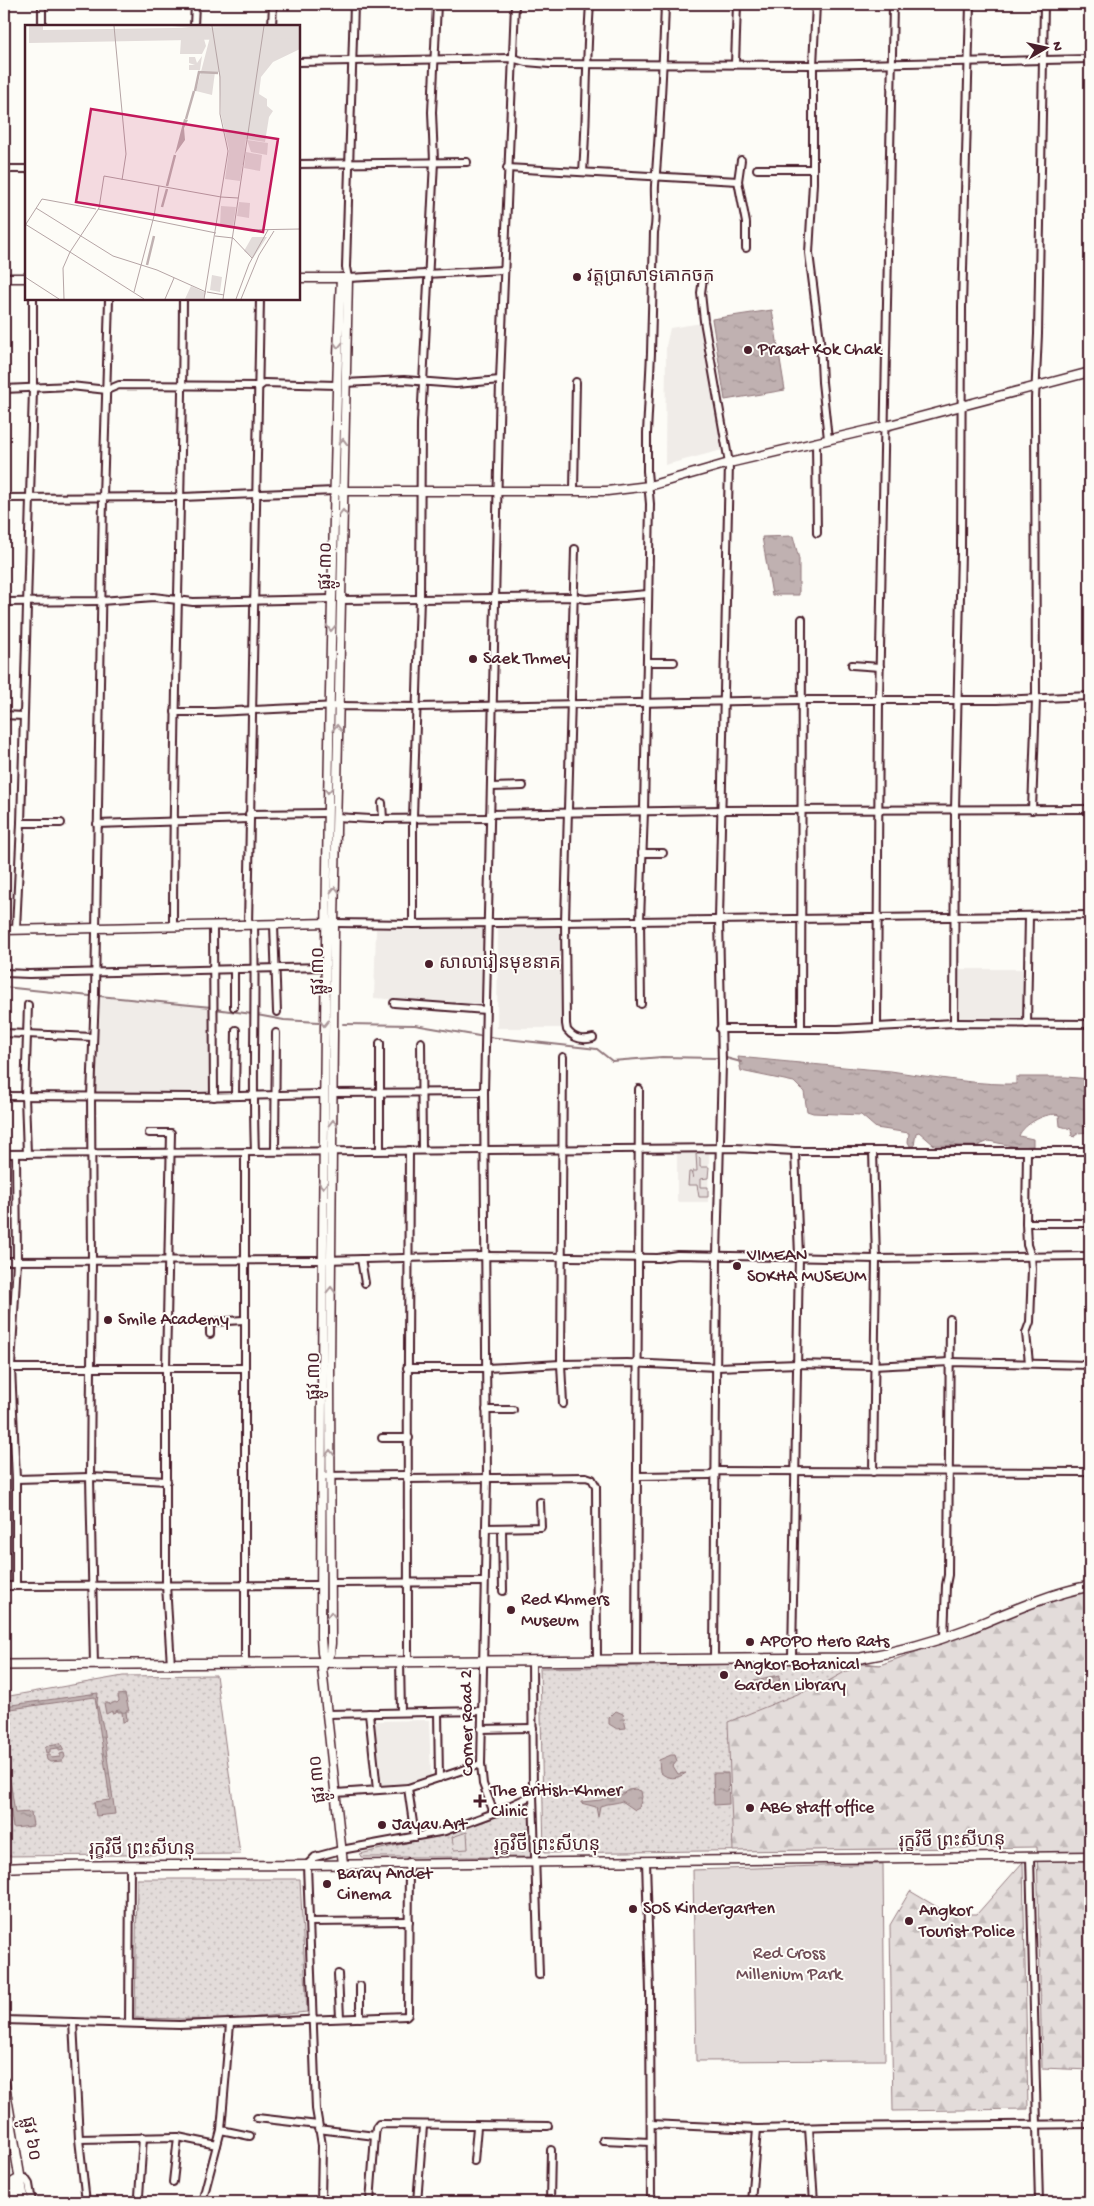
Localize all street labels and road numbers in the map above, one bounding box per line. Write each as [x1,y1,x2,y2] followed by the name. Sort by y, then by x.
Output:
[316,542,341,590] street label: ផ្លូវ ៣០
[309,947,333,995] street label: ផ្លូវ ៣០
[305,1352,329,1400] street label: ផ្លូវ ៣០
[457,1669,479,1776] street label: Corner Road 2
[306,1753,335,1804] street label: ផ្លូវ ៣០
[898,1827,1005,1853] street label: រុក្ខវិថី ព្រះសីហនុ
[494,1832,600,1857] street label: រុក្ខវិថី ព្រះសីហនុ
[89,1836,195,1861] street label: រុក្ខវិថី ព្រះសីហនុ
[13,2115,44,2163] street label: ផ្លូវ ៦០

